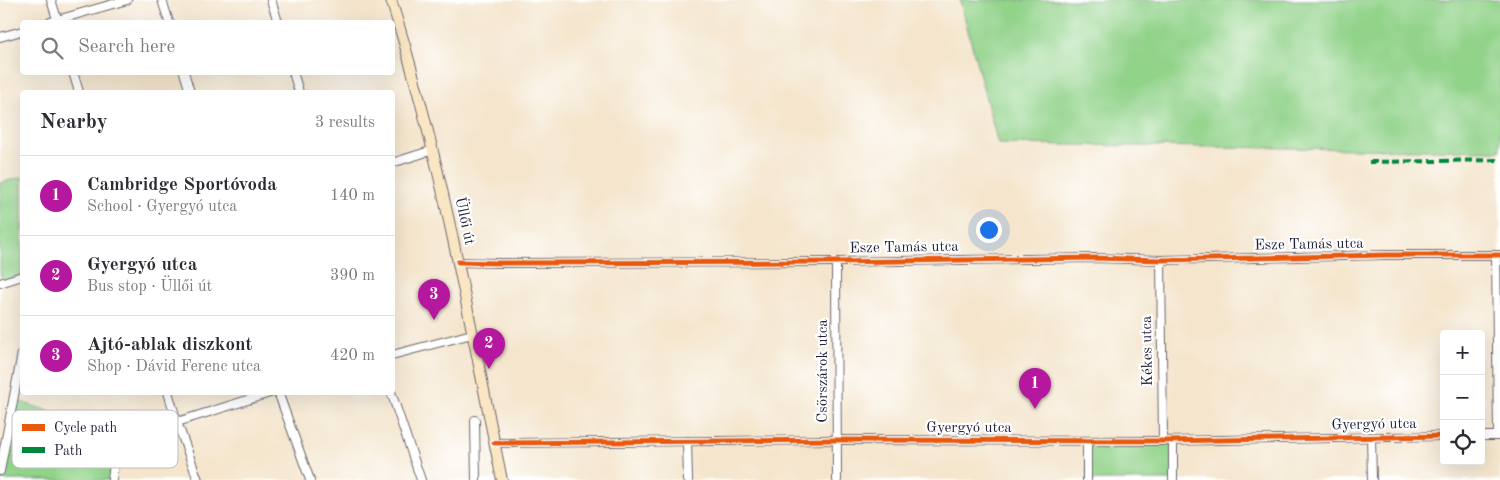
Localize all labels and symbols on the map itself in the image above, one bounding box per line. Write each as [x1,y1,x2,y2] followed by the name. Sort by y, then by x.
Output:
[452,195,479,246] street label: Üllői út
[976,217,1002,243] your location
[1254,237,1364,253] street label: Esze Tamás utca
[849,240,959,256] street label: Esze Tamás utca
[418,279,450,320] pin: 3
[1140,315,1156,387] street label: Kékes utca
[816,319,831,423] street label: Csörszárok utca
[473,328,505,369] pin: 2
[1019,368,1051,409] pin: 1
[12,410,178,468] legend
[1331,417,1417,433] street label: Gyergyó utca
[54,421,117,435] text: Cycle path
[926,421,1012,436] street label: Gyergyó utca
[54,444,83,458] text: Path

